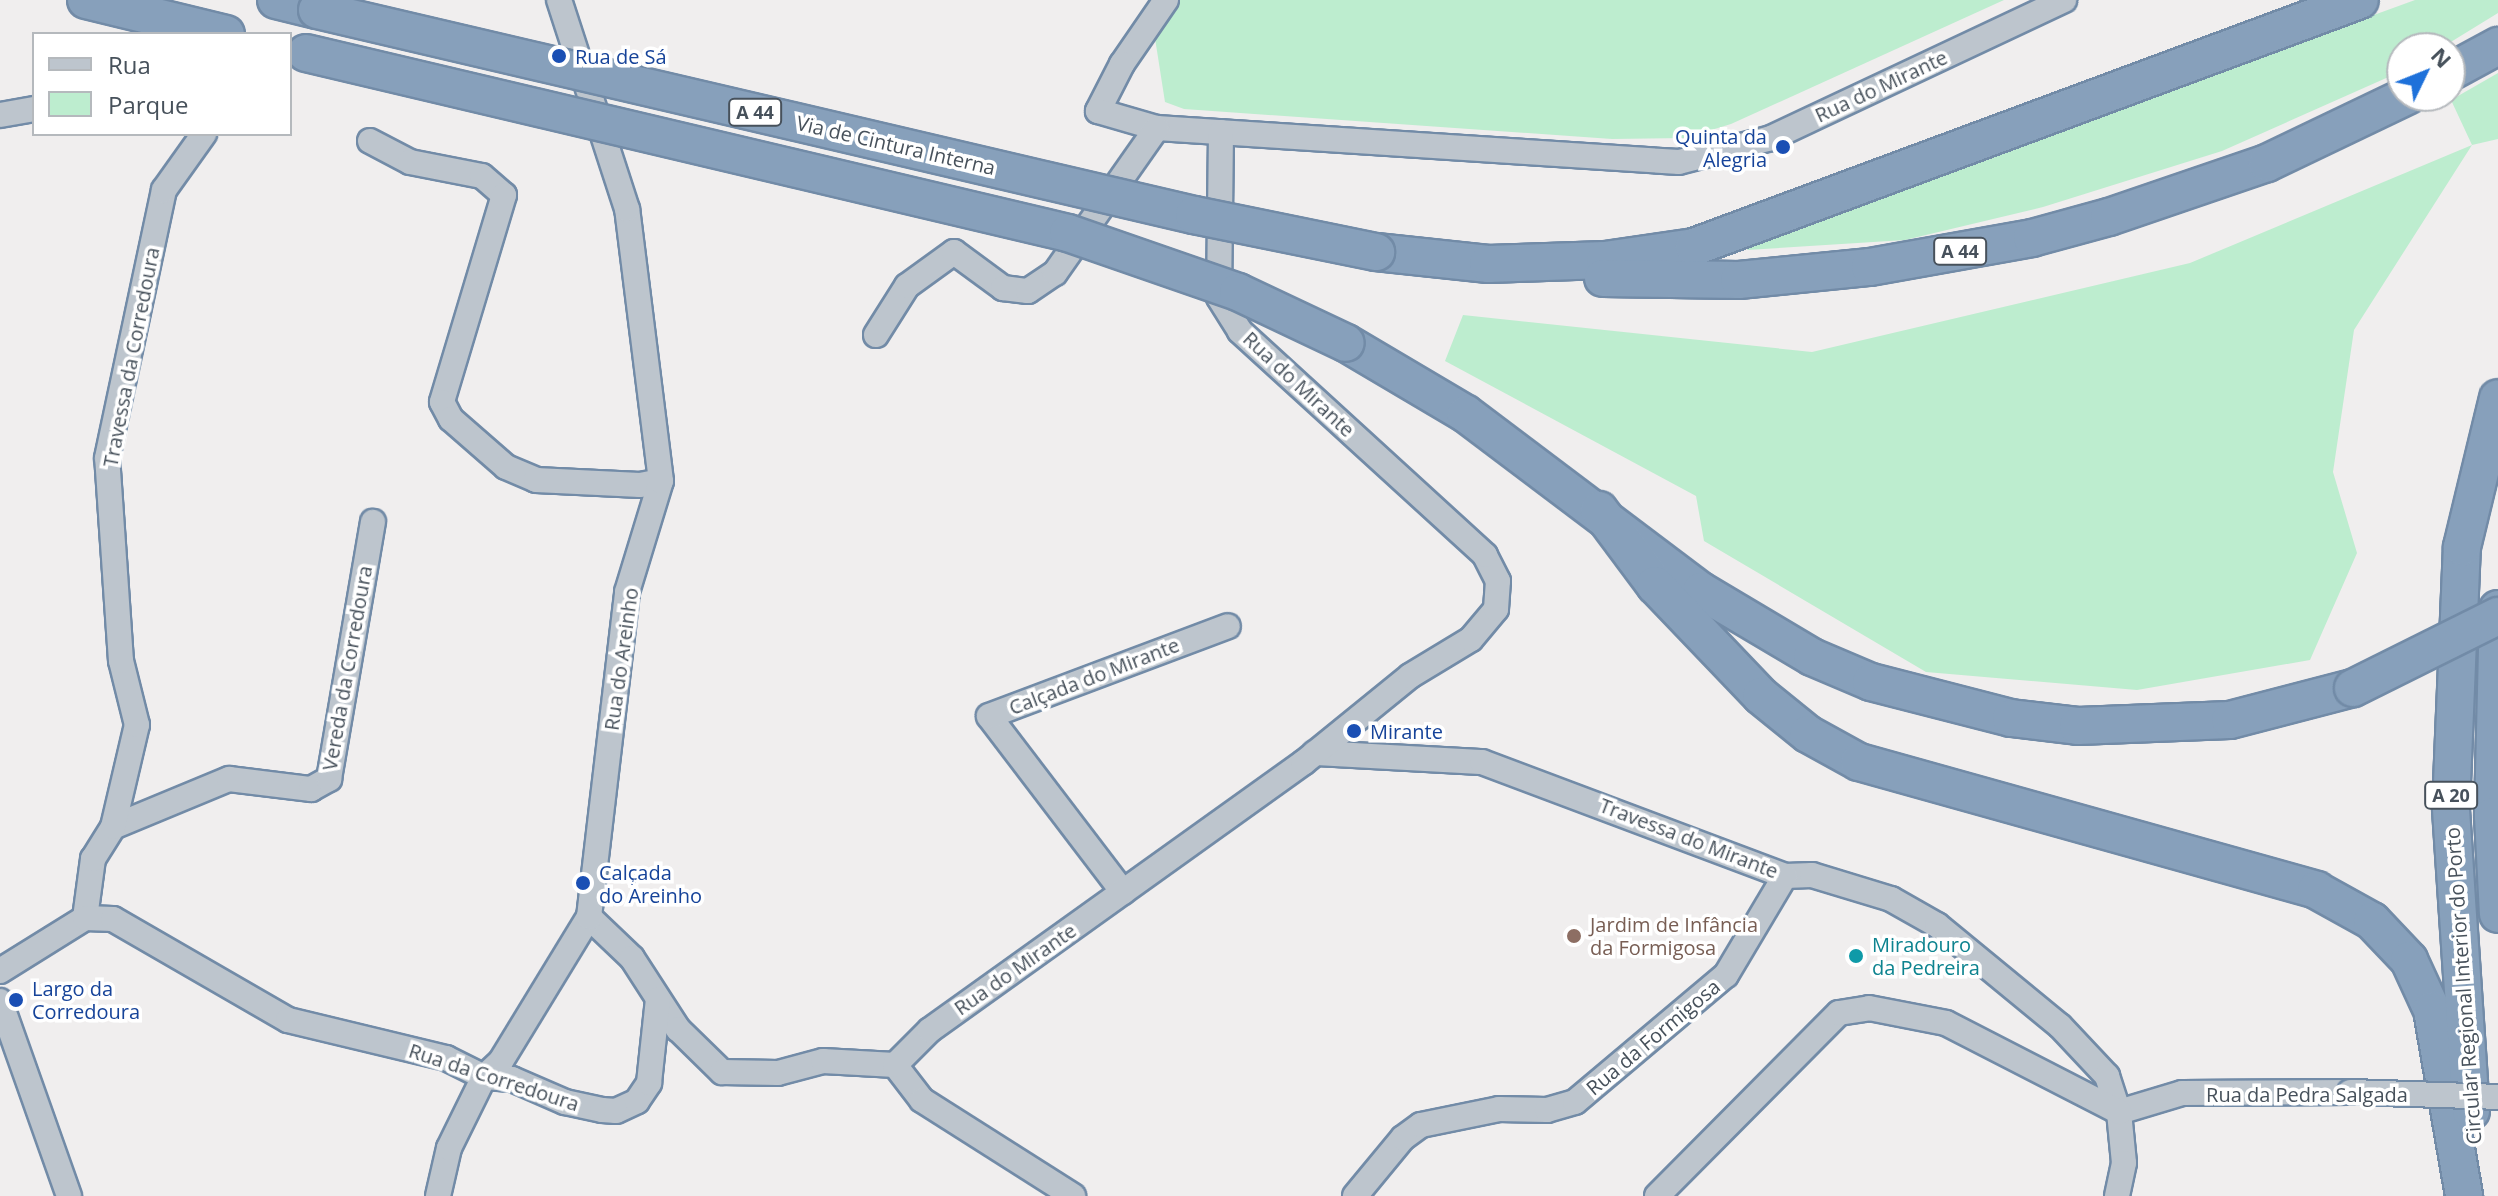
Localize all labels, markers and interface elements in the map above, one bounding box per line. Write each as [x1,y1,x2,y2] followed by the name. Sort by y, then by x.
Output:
[32,32,292,136] legend
[2386,32,2466,112] north arrow
[2425,40,2459,74] text: N
[575,44,667,68] place label: Rua de Sá
[1811,45,1951,127] street label: Rua do Mirante
[550,47,568,65] marker: Rua de Sá
[108,48,151,81] text: Rua
[108,88,188,121] text: Parque
[727,98,783,126] road number: A 44
[794,110,998,180] street label: Via de Cintura Interna
[1675,124,1767,171] place label: Quinta da Alegria
[1774,138,1792,156] marker: Quinta da Alegria
[1932,237,1988,265] road number: A 44
[98,245,164,469] street label: Travessa da Corredoura
[1238,326,1360,442] street label: Rua do Mirante
[317,564,377,772] street label: Vereda da Corredoura
[599,586,643,732] street label: Rua do Areinho
[1005,632,1183,720] street label: Calçada do Mirante
[1370,719,1443,743] place label: Mirante
[1345,722,1363,740] marker: Mirante
[2423,781,2479,809] road number: A 20
[1596,793,1782,883] street label: Travessa do Mirante
[2440,827,2486,1145] street label: Circular Regional Interior do Porto
[599,860,702,907] place label: Calçada do Areinho
[574,874,592,892] marker: Calçada do Areinho
[1590,912,1758,959] place label: Jardim de Infância da Formigosa
[949,918,1081,1020] street label: Rua do Mirante
[1565,927,1583,945] marker: Jardim de Infância da Formigosa
[1872,932,1980,979] place label: Miradouro da Pedreira
[1847,947,1865,965] marker: Miradouro da Pedreira
[1581,974,1725,1100] street label: Rua da Formigosa
[32,976,140,1023] place label: Largo da Corredoura
[7,991,25,1009] marker: Largo da Corredoura
[406,1038,582,1116] street label: Rua da Corredoura
[2206,1082,2408,1106] street label: Rua da Pedra Salgada

